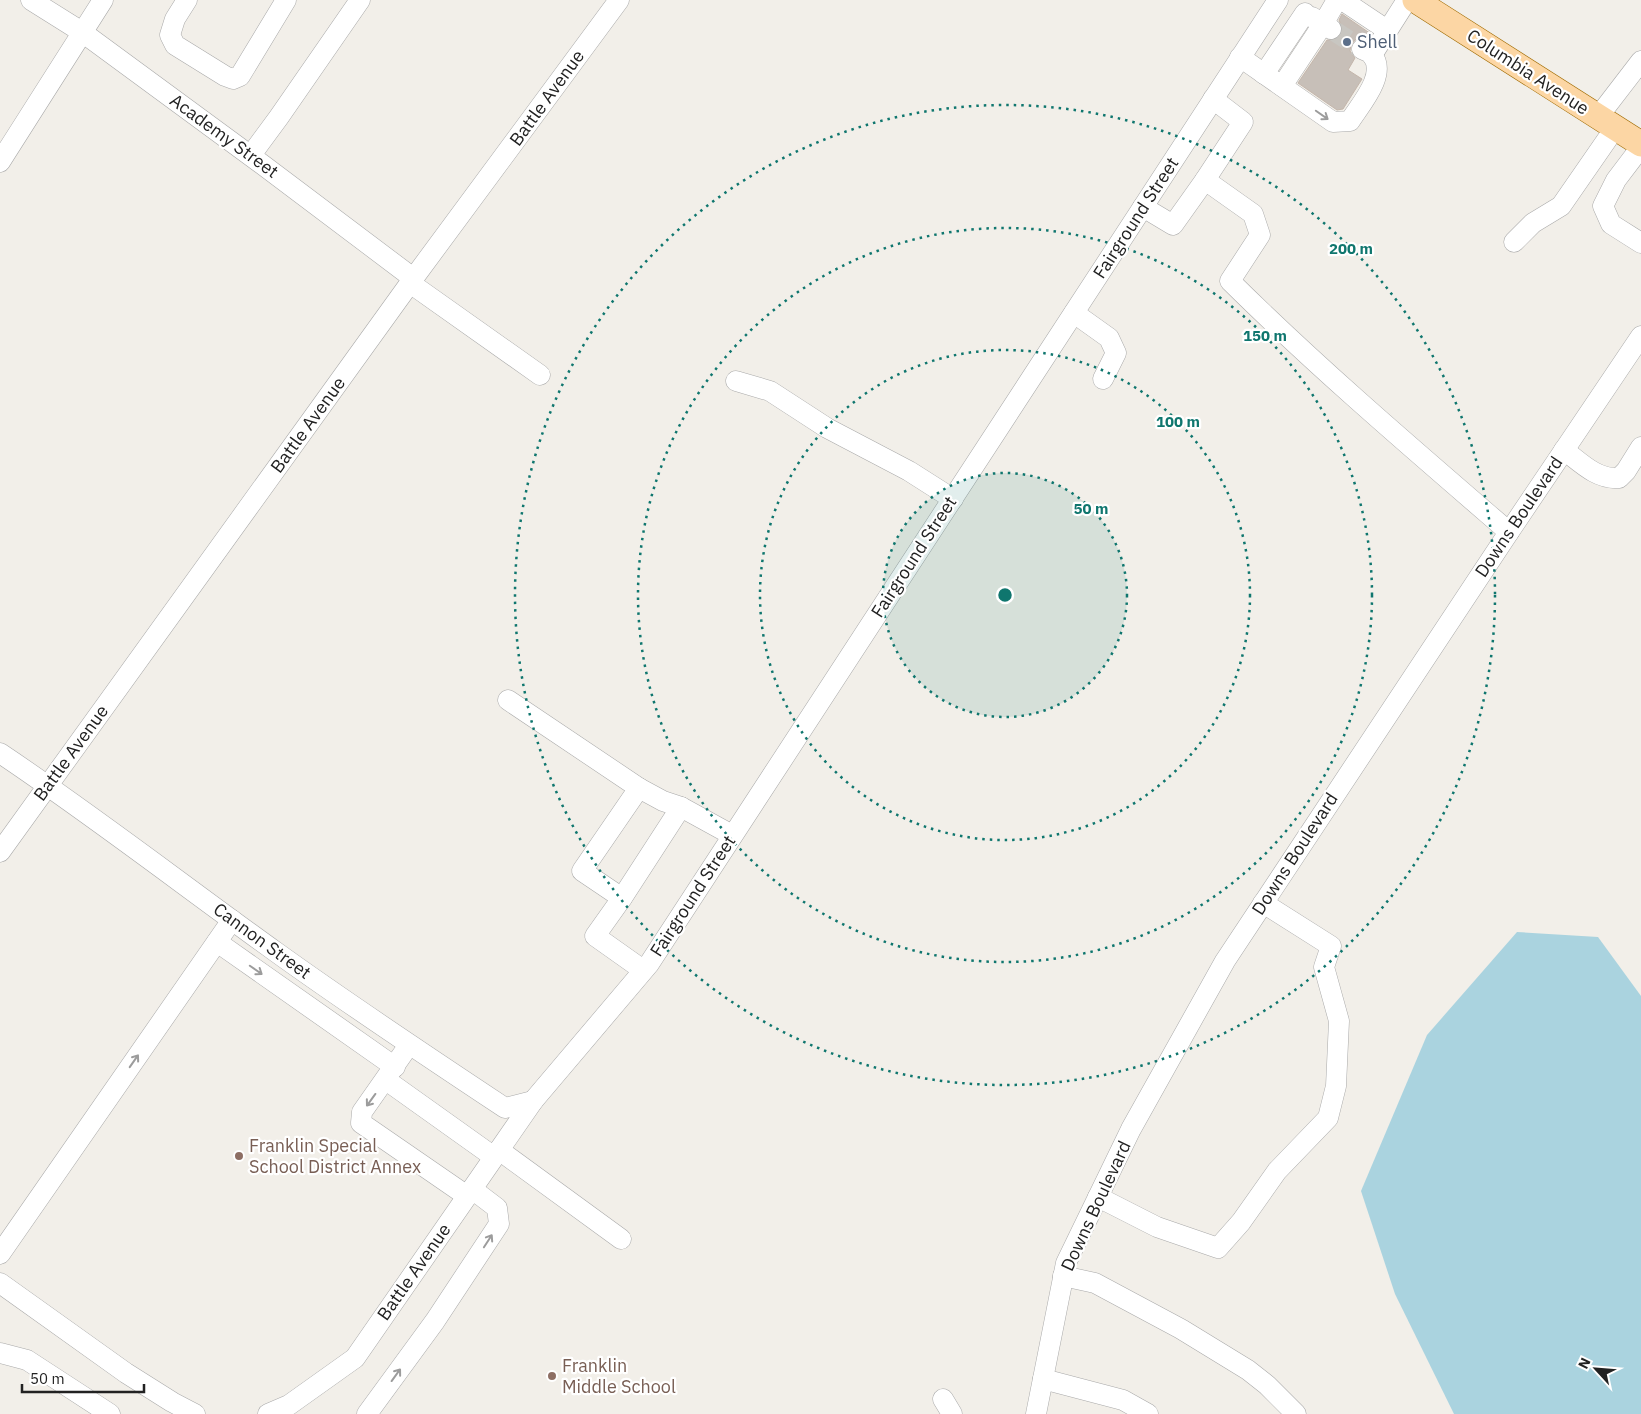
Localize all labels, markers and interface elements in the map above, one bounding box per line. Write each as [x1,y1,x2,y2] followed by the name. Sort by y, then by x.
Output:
[1463,24,1594,120] street label: Columbia Avenue
[1357,30,1397,53] place label: Shell
[1341,36,1353,48] marker: Shell
[504,45,589,150] street label: Battle Avenue
[165,88,283,183] street label: Academy Street
[1315,110,1329,120] one-way arrow
[1088,153,1183,283] street label: Fairground Street
[1329,239,1373,258] text: 200 m
[1243,326,1287,345] text: 150 m
[265,372,350,477] street label: Battle Avenue
[1156,412,1200,431] text: 100 m
[1470,452,1568,582] street label: Downs Boulevard
[866,492,961,622] street label: Fairground Street
[1074,499,1108,518] text: 50 m
[996,586,1014,604] centre of rings
[28,700,113,805] street label: Battle Avenue
[1247,788,1343,919] street label: Downs Boulevard
[645,831,740,961] street label: Fairground Street
[209,897,316,984] street label: Cannon Street
[249,965,263,975] one-way arrow
[129,1054,139,1068] one-way arrow
[366,1093,376,1107] one-way arrow
[249,1134,421,1178] place label: Franklin Special School District Annex
[1055,1137,1136,1275] street label: Downs Boulevard
[233,1150,245,1162] marker: Franklin Special School District Annex
[372,1219,455,1325] street label: Battle Avenue
[483,1234,493,1248] one-way arrow
[1571,1344,1621,1394] north arrow
[562,1354,676,1398] place label: Franklin Middle School
[1574,1355,1595,1372] text: N
[22,1362,145,1394] scale bar
[391,1368,401,1382] one-way arrow
[30,1369,65,1388] text: 50 m
[546,1370,558,1382] marker: Franklin Middle School

